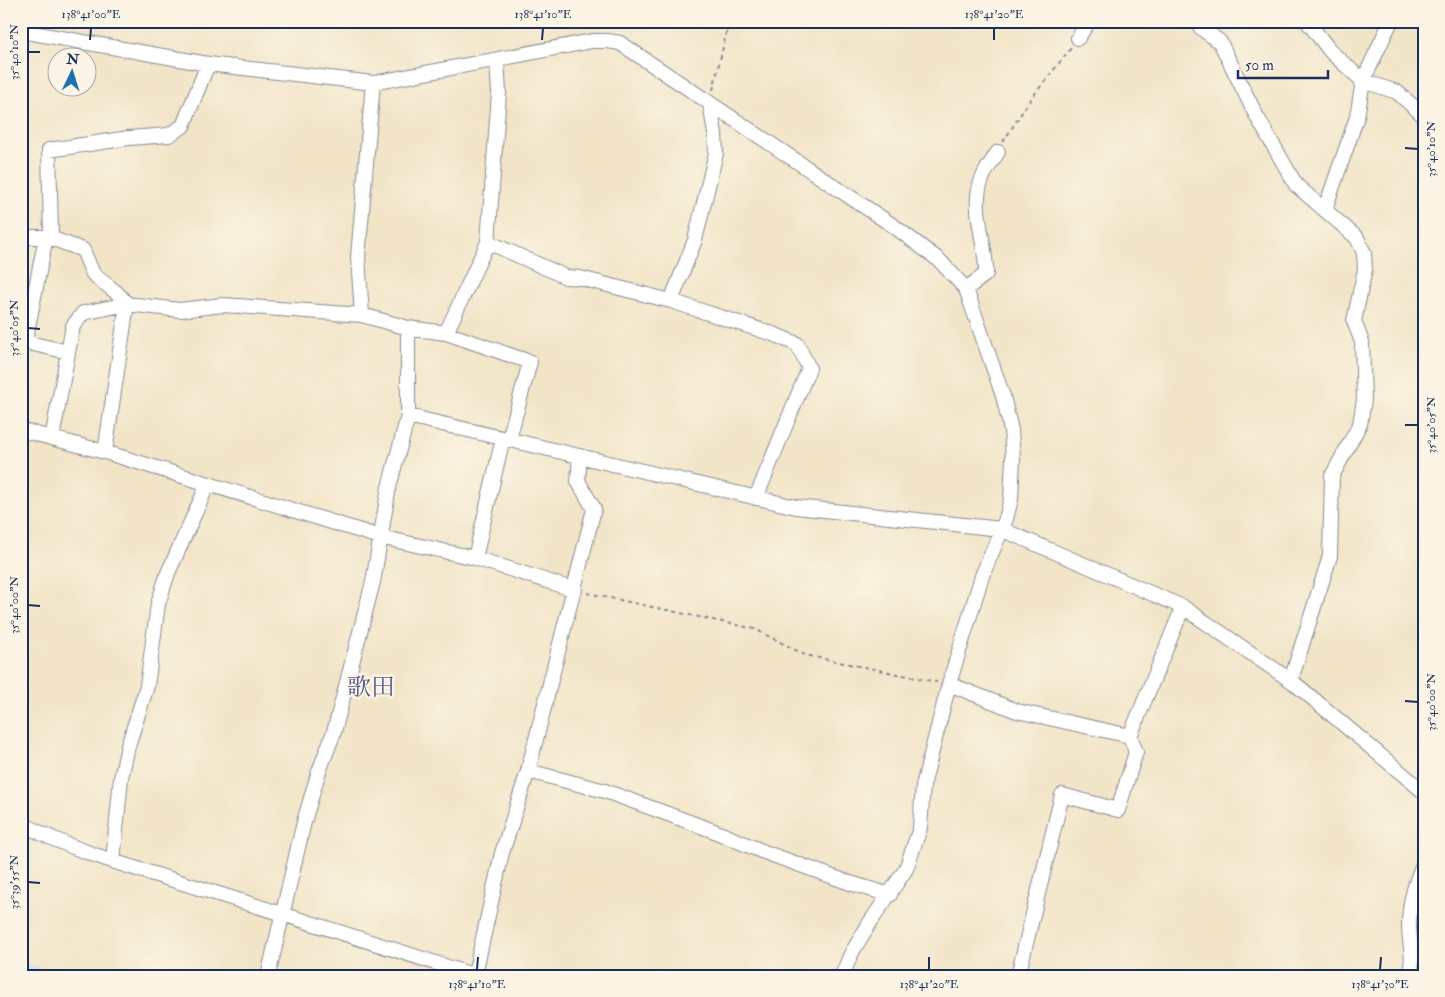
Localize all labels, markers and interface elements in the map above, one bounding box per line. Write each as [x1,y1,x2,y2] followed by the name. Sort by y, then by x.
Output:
[62,7,121,22] text: 138°41'00"E
[515,7,572,22] text: 138°41'10"E
[965,7,1024,22] text: 138°41'20"E
[7,24,22,80] text: 35°40'10"N
[48,48,98,98] north arrow
[1238,48,1328,80] scale bar
[65,51,80,68] text: N
[1245,56,1274,75] text: 50 m
[1424,121,1439,177] text: 35°40'10"N
[7,299,22,357] text: 35°40'05"N
[1424,396,1439,454] text: 35°40'05"N
[7,576,22,634] text: 35°40'00"N
[347,672,395,703] district label: 歌田
[1424,673,1439,731] text: 35°40'00"N
[7,855,22,909] text: 35°39'55"N
[449,977,506,992] text: 138°41'10"E
[900,977,959,992] text: 138°41'20"E
[1351,977,1409,992] text: 138°41'30"E

